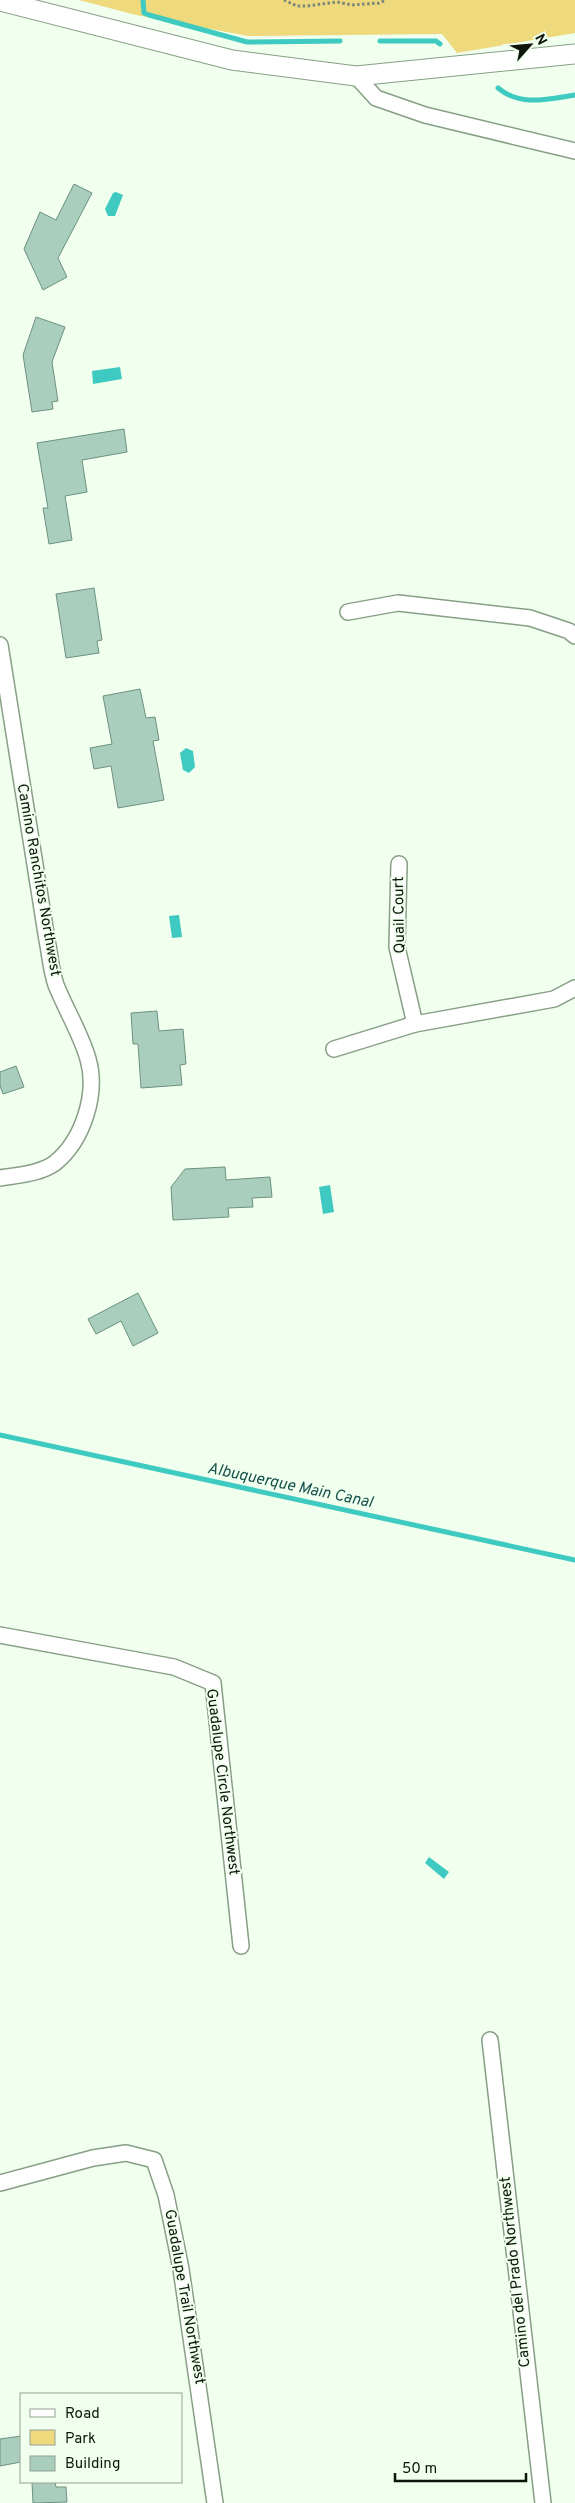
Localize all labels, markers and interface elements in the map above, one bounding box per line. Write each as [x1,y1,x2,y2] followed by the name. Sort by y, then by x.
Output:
[505,20,555,70] north arrow
[530,31,550,48] text: N
[12,782,64,978] street label: Camino Ranchitos Northwest
[390,876,410,954] street label: Quail Court
[206,1459,375,1513] water label: Albuquerque Main Canal
[201,1688,243,1876] street label: Guadalupe Circle Northwest
[497,2176,535,2368] street label: Camino del Prado Northwest
[159,2208,209,2386] street label: Guadalupe Trail Northwest
[20,2393,182,2483] legend
[65,2405,100,2424] text: Road
[65,2430,96,2449] text: Park
[395,2450,526,2482] scale bar
[65,2455,120,2474] text: Building
[402,2460,437,2479] text: 50 m

